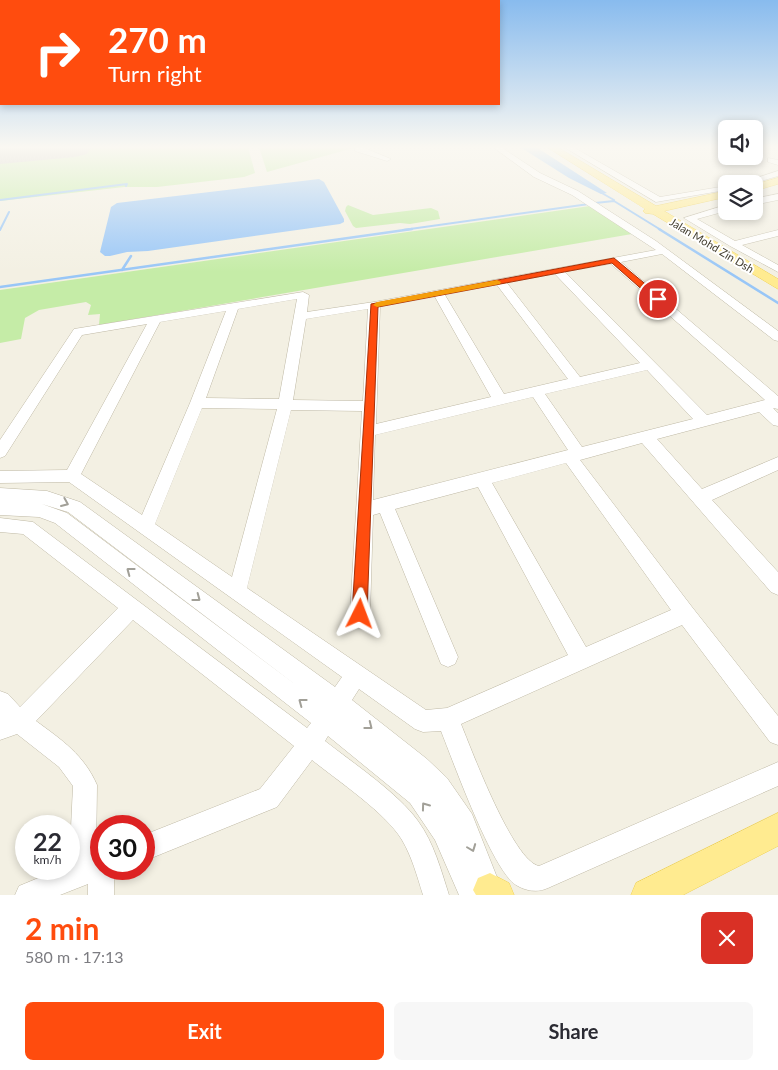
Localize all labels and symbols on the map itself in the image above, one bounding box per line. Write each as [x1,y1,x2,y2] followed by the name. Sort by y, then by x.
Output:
[668,215,756,275] street label: Jalan Mohd Zin Dsh
[637,278,679,320] pin
[60,496,69,507] one-way arrow
[127,569,136,577] one-way arrow
[333,587,385,639] position arrow
[191,592,201,601] one-way arrow
[299,699,308,707] one-way arrow
[363,721,372,729] one-way arrow
[423,803,431,812] one-way arrow
[90,815,155,880] speed limit sign: 30
[466,843,476,852] one-way arrow

